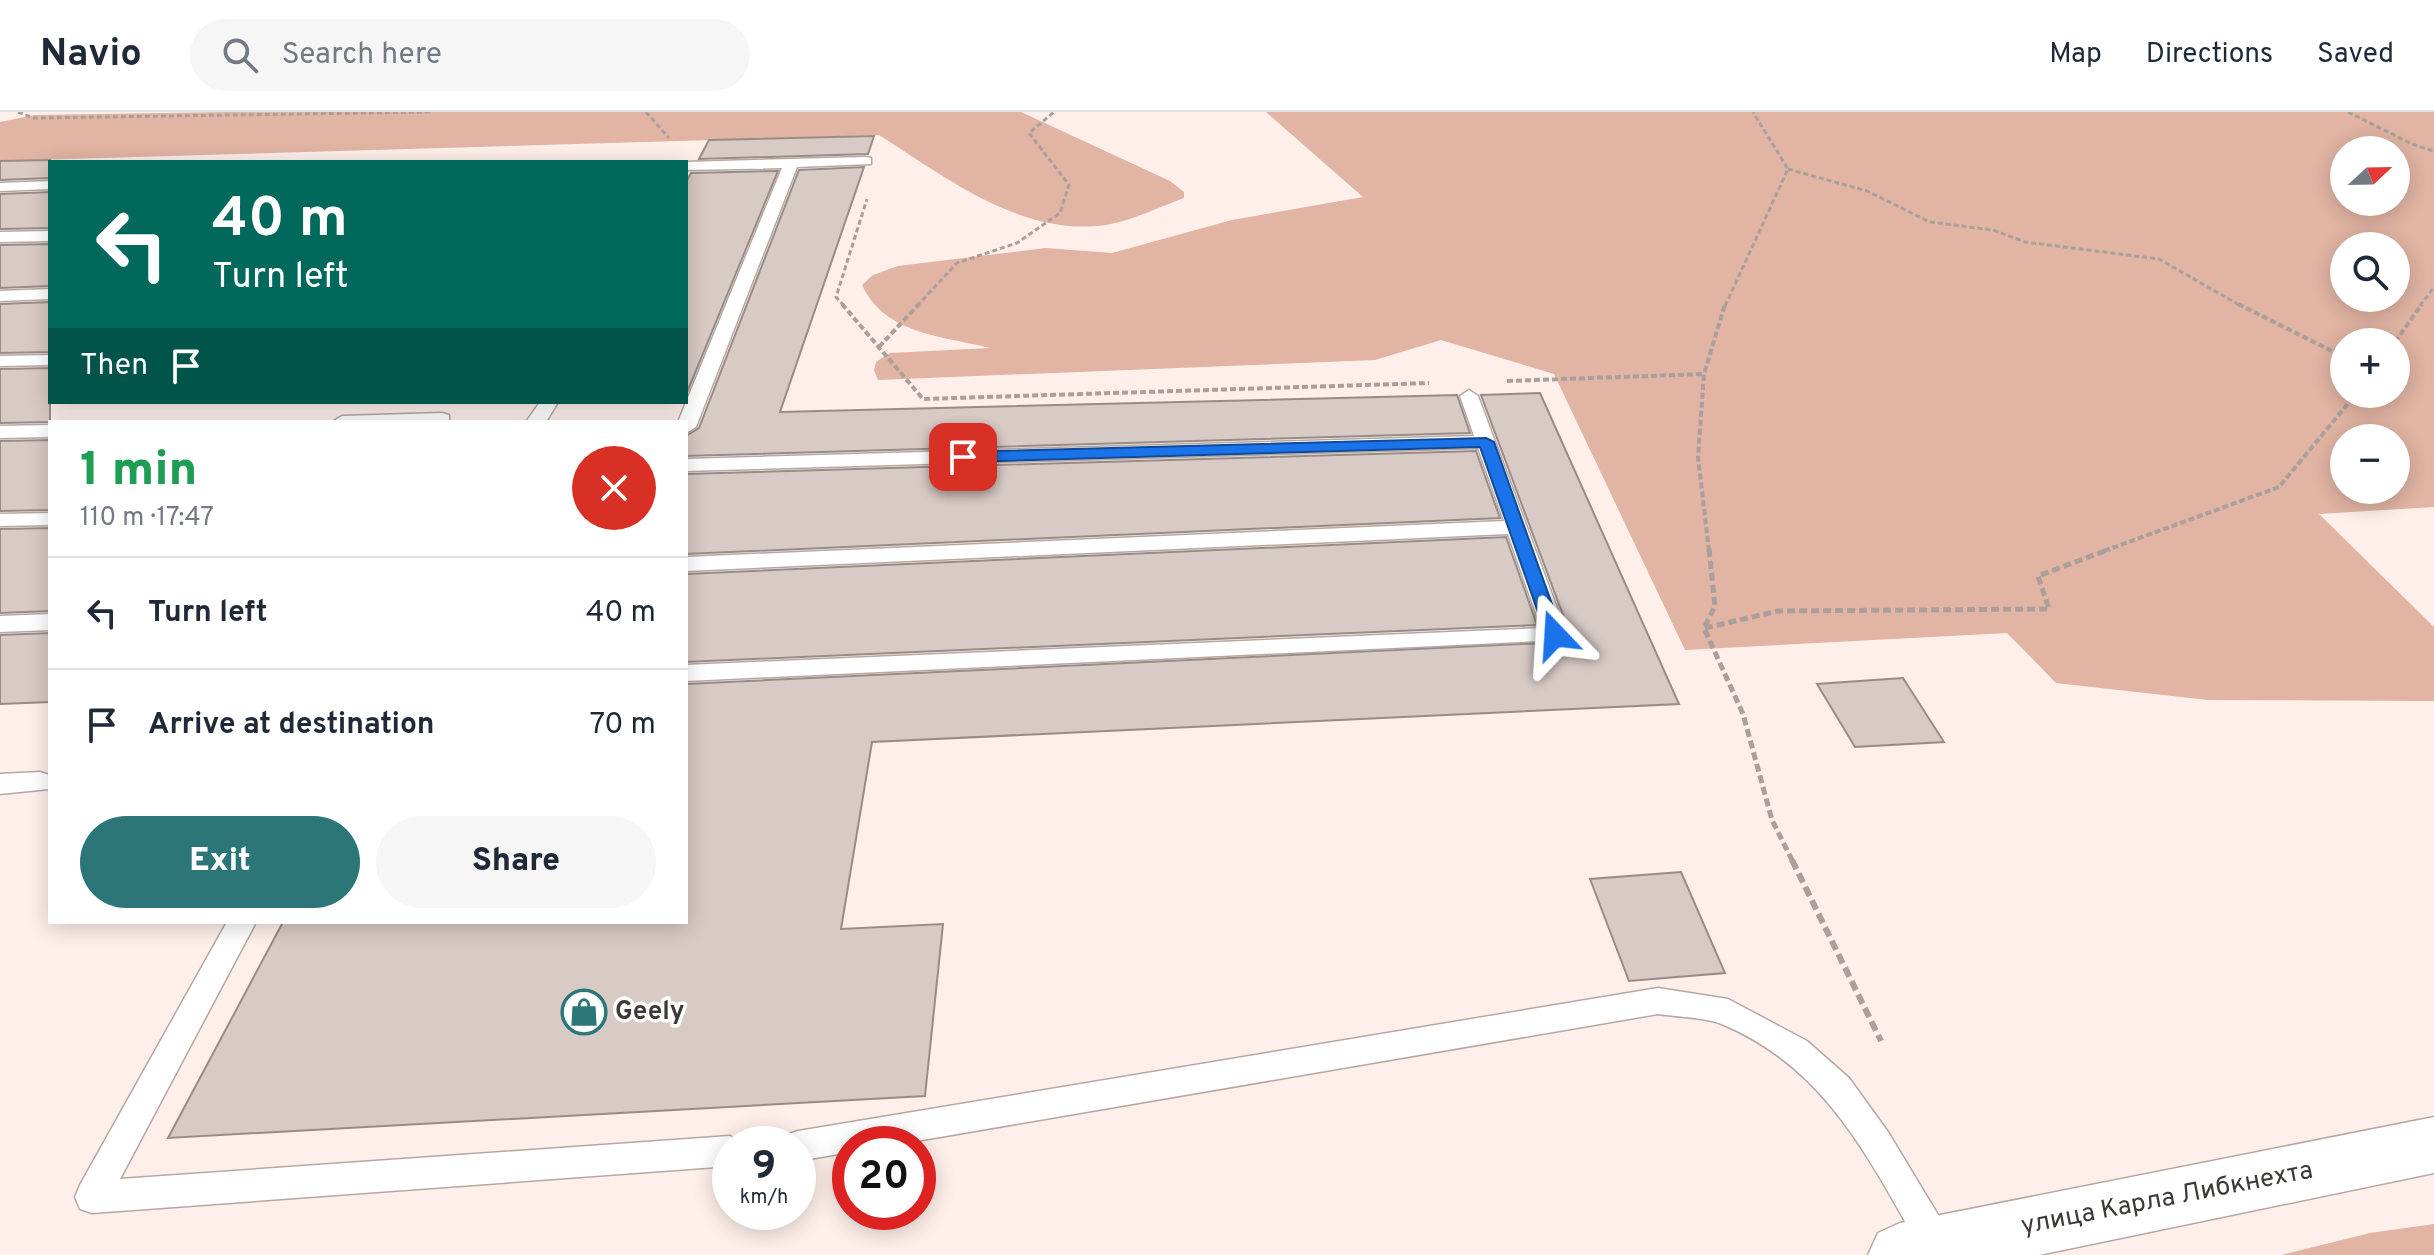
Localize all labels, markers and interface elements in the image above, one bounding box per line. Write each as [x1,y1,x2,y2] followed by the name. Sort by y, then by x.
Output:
[190,19,750,91] search box
[40,31,142,80] text: Navio
[218,33,262,77] icon: search
[282,37,442,74] text: Search here
[2049,37,2102,73] text: Map
[2146,37,2273,73] text: Directions
[2317,37,2394,73] text: Saved
[2330,136,2410,216] north arrow
[2330,136,2410,504] map controls
[212,186,348,256] text: 40 m
[80,192,184,296] icon: left
[2330,232,2410,312] button: search
[212,255,349,301] text: Turn left
[2330,328,2410,408] button: +
[164,344,208,388] icon: arrive
[80,348,148,385] text: Then
[929,423,997,491] pin
[2330,424,2410,504] button: −
[941,435,985,479] icon: arrive
[80,442,197,502] text: 1 min
[572,446,656,530] button: close
[80,502,214,535] text: 110 m · 17:47
[80,591,124,635] icon: left
[1513,593,1597,677] position arrow
[148,595,268,632] text: Turn left
[586,595,656,632] text: 40 m
[80,703,124,747] icon: arrive
[148,707,434,744] text: Arrive at destination
[590,707,656,744] text: 70 m
[80,816,360,908] button: Exit
[376,816,656,908] button: Share
[560,988,608,1036] shop icon: Geely
[615,996,685,1029] place label: Geely
[832,1126,936,1230] speed limit sign: 20
[752,1143,776,1193] text: 9
[2018,1155,2316,1243] street label: улица Карла Либкнехта
[740,1185,788,1211] text: km/h

